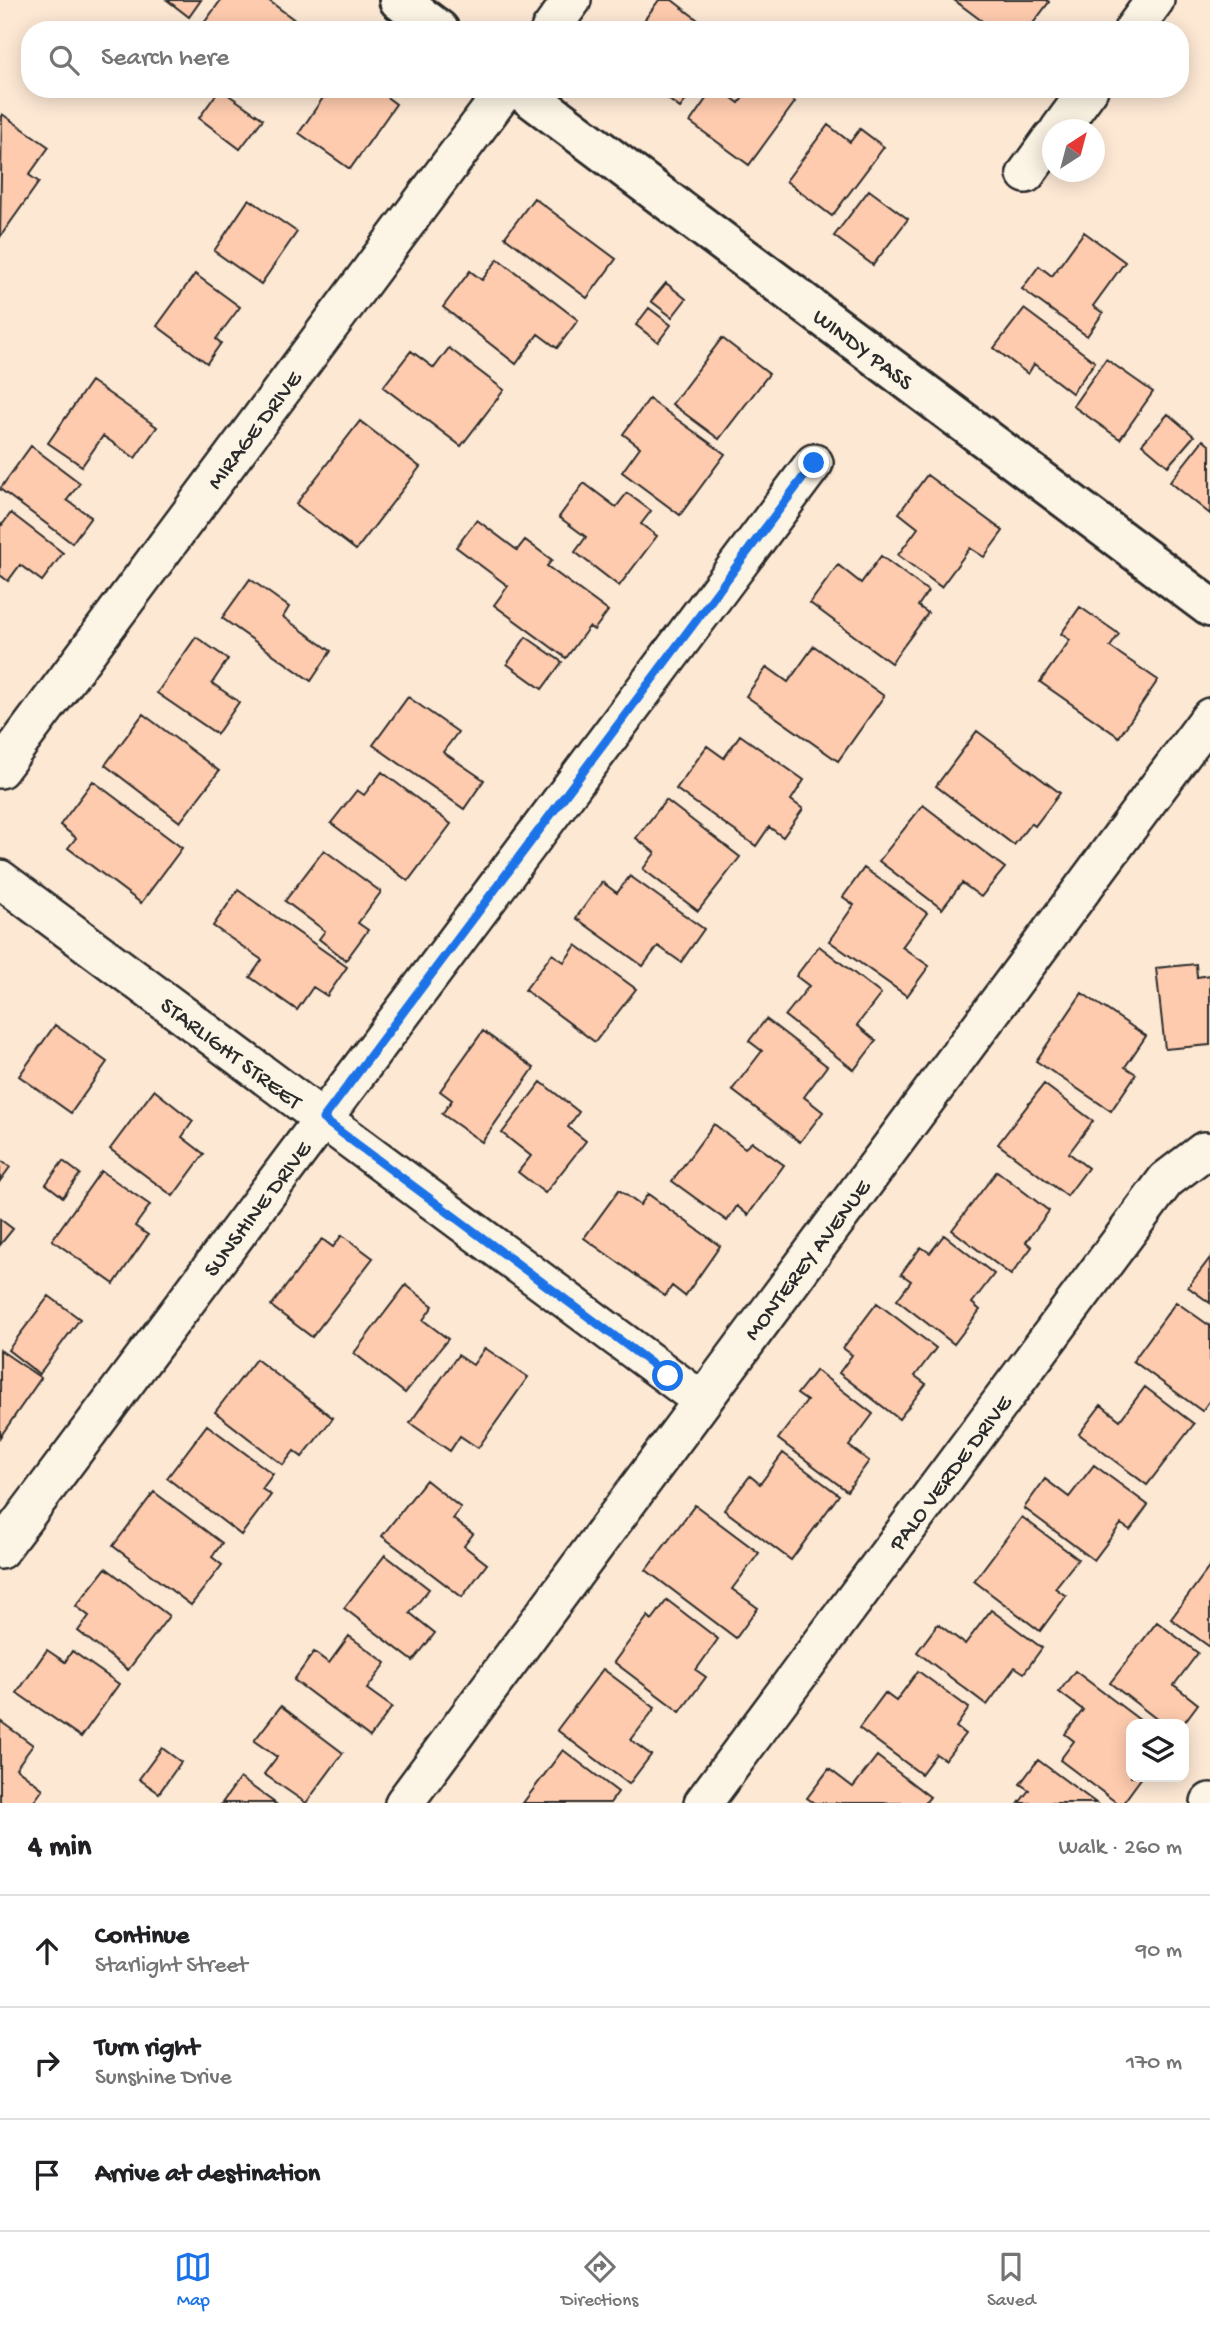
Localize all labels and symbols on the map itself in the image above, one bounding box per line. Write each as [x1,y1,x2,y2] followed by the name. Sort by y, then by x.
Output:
[1042,119,1105,182] north arrow
[806,304,918,398] street label: WINDY PASS
[203,365,310,496] street label: MIRAGE DRIVE
[798,447,829,478] route end
[154,993,307,1117] street label: STARLIGHT STREET
[199,1136,320,1283] street label: SUNSHINE DRIVE
[740,1174,879,1347] street label: MONTEREY AVENUE
[652,1360,683,1391] route start
[884,1390,1020,1558] street label: PALO VERDE DRIVE

